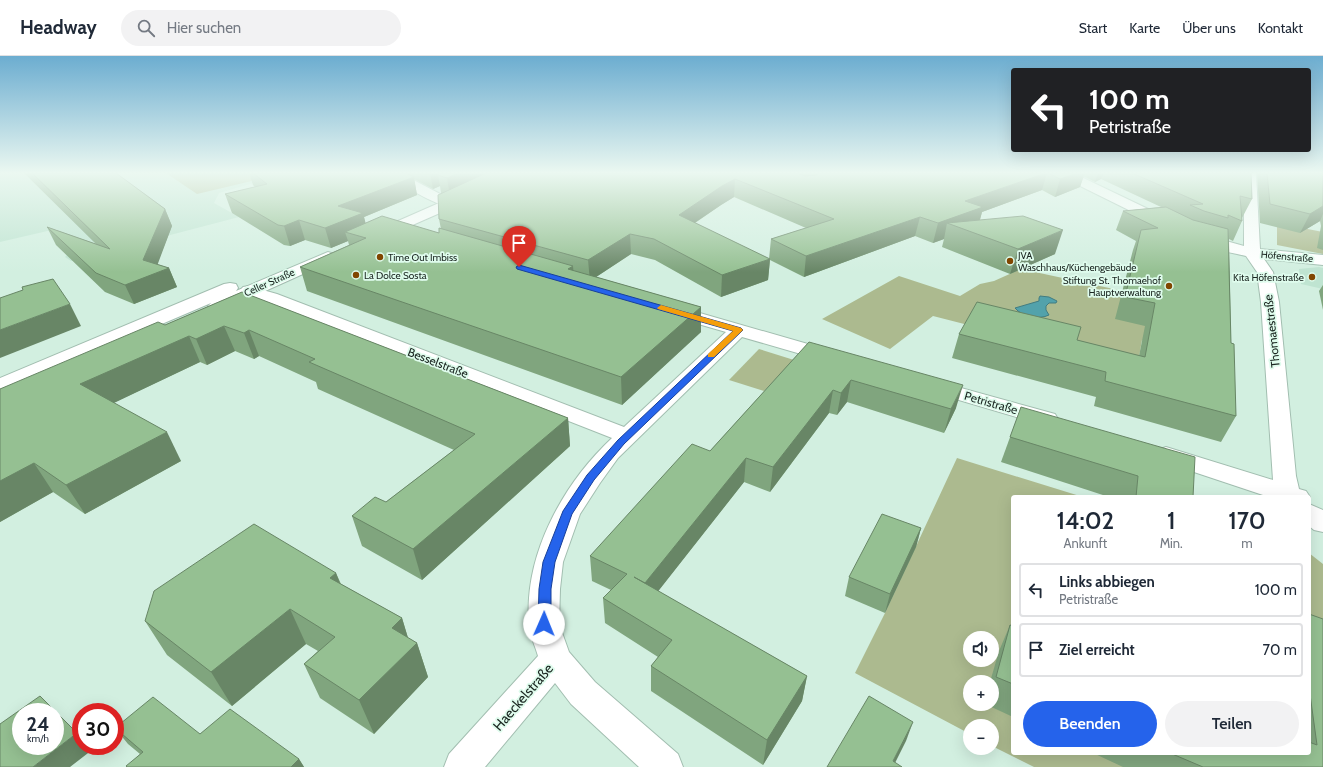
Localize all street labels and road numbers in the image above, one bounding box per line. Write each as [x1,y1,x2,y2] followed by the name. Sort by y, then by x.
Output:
[1260,248,1314,265] street label: Höfenstraße
[242,266,297,299] street label: Celler Straße
[1260,294,1283,368] street label: Thomaestraße
[406,344,471,381] street label: Besselstraße
[963,388,1020,417] street label: Petristraße
[489,660,557,734] street label: Haeckelstraße

